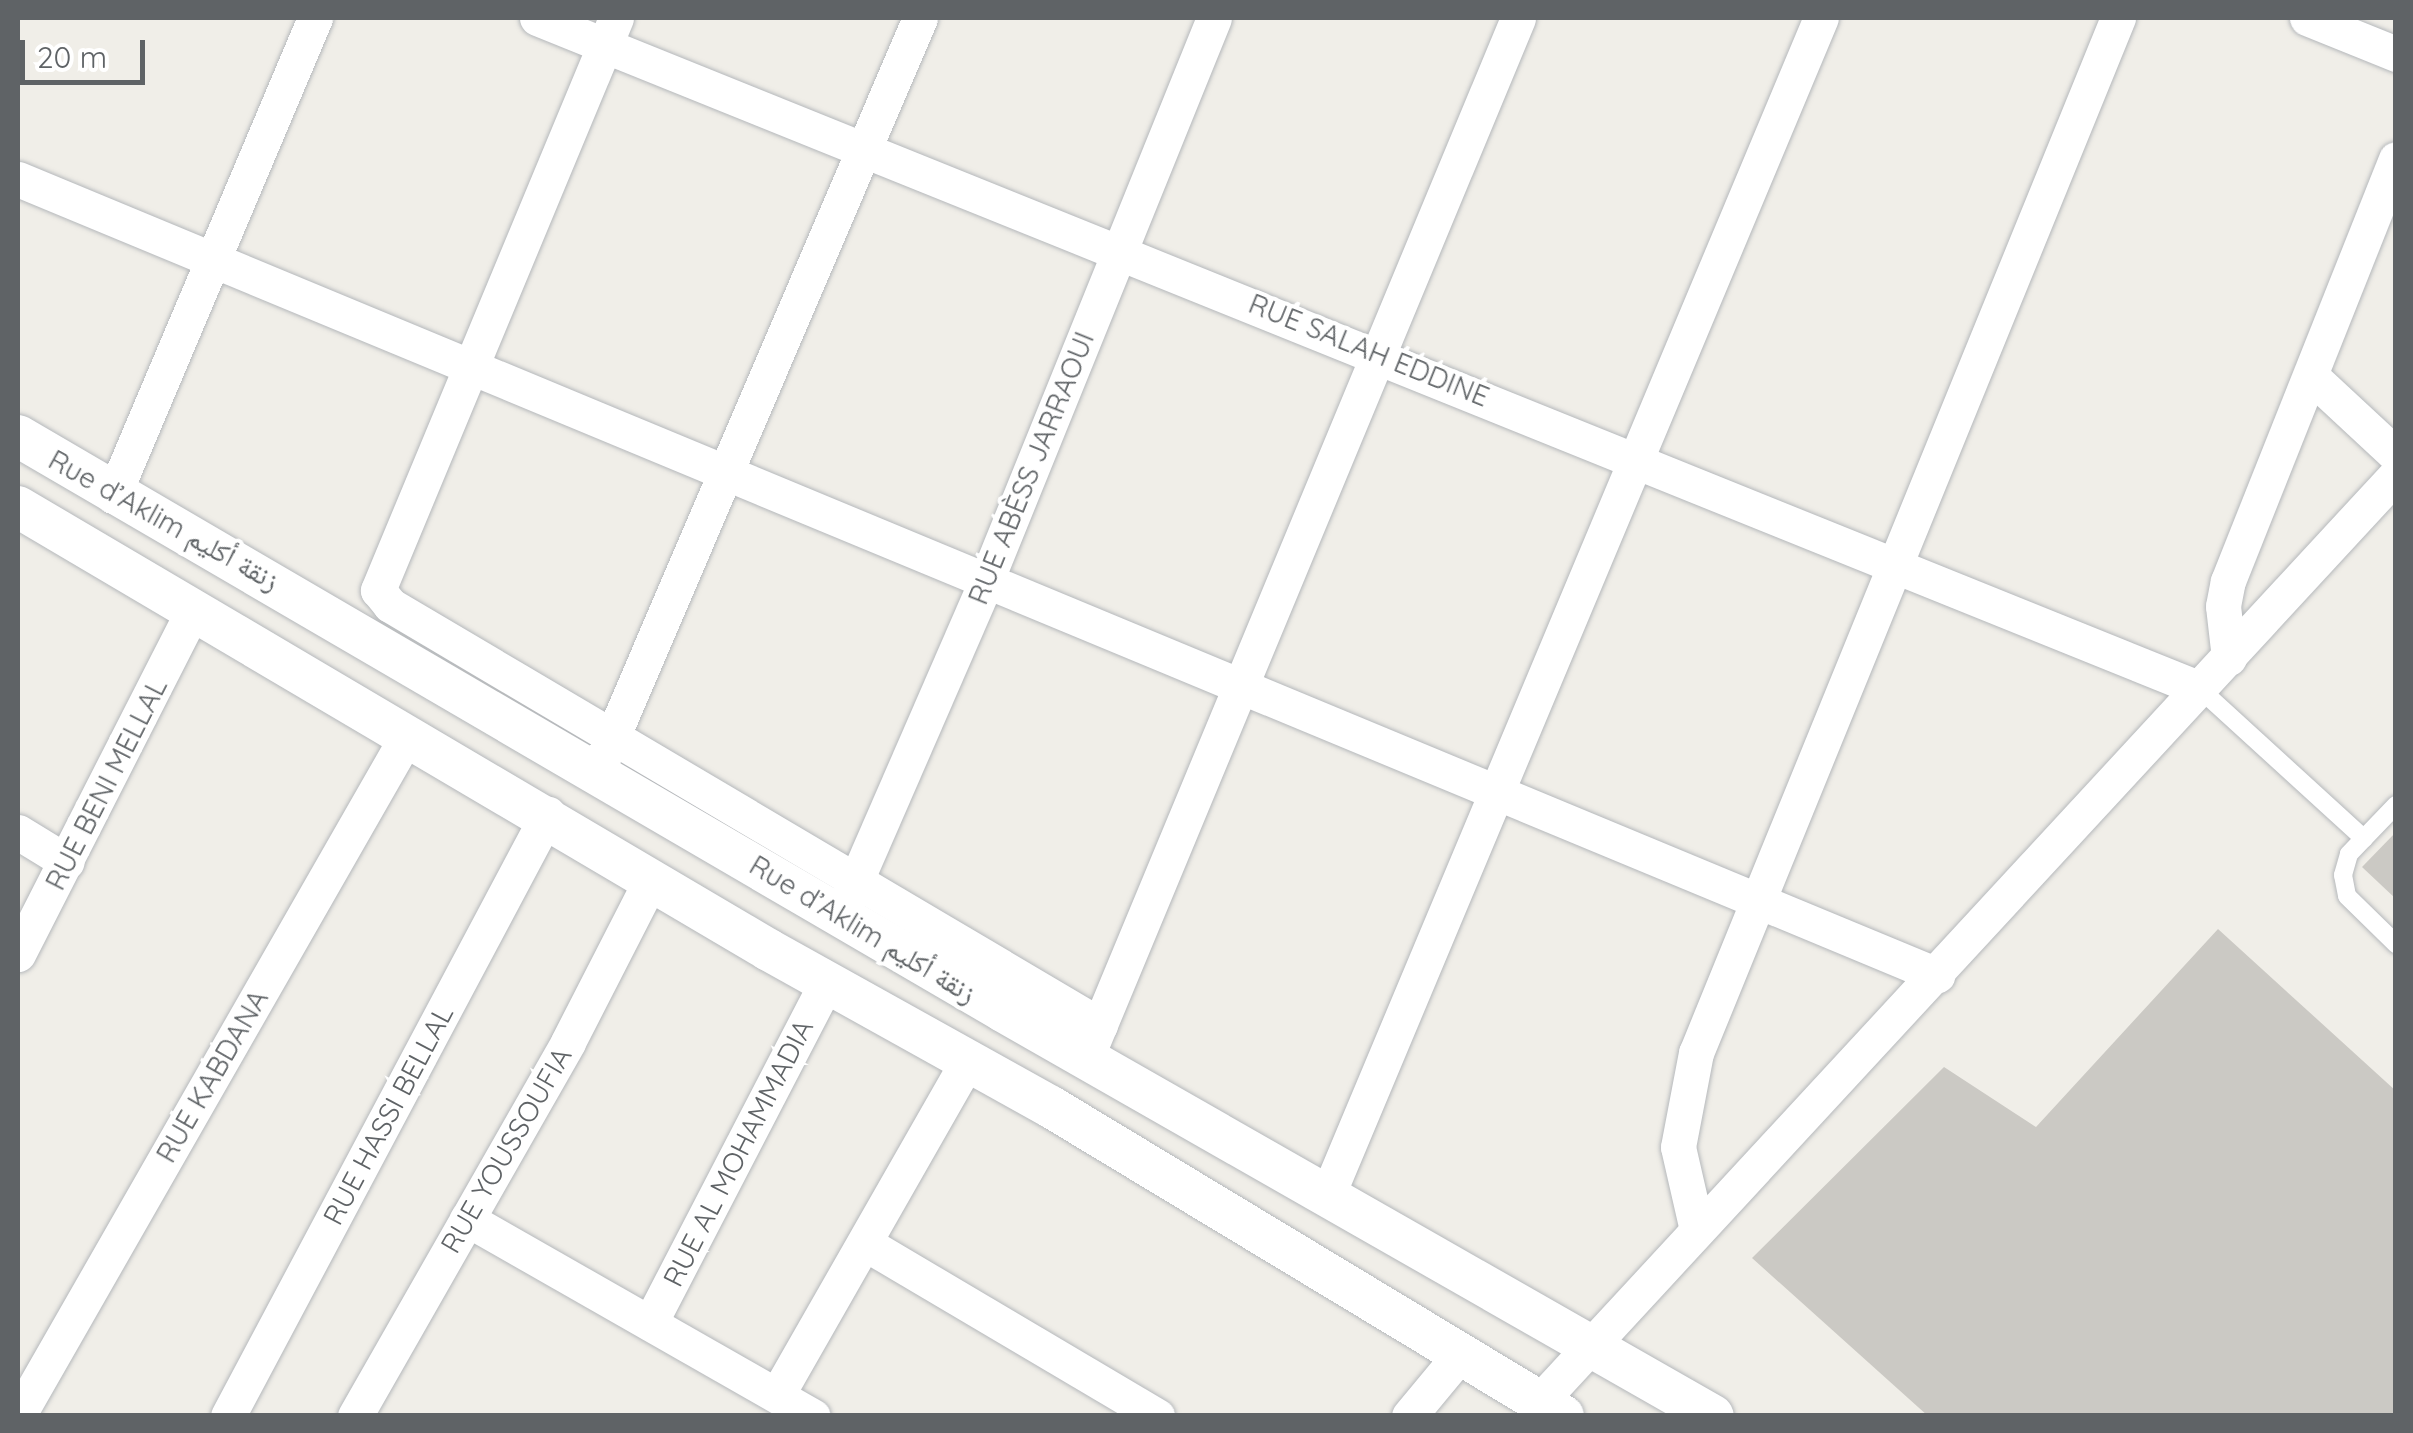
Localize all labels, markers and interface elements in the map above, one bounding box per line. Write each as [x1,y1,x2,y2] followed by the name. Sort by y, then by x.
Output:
[25,20,150,82] scale bar
[37,38,107,76] text: 20 m
[1244,286,1494,414] street label: RUE SALAH EDDINE
[961,327,1101,609] street label: RUE ABÈSS JARRAOUI
[43,443,285,597] street label: Rue d’Aklim زنقة أكليم
[38,673,174,895] street label: RUE BENI MELLAL
[744,848,982,1010] street label: Rue d’Aklim زنقة أكليم
[149,984,275,1168] street label: RUE KABDANA
[316,1000,460,1230] street label: RUE HASSI BELLAL
[656,1014,820,1292] street label: RUE AL MOHAMMADIA
[433,1041,579,1259] street label: RUE YOUSSOUFIA

